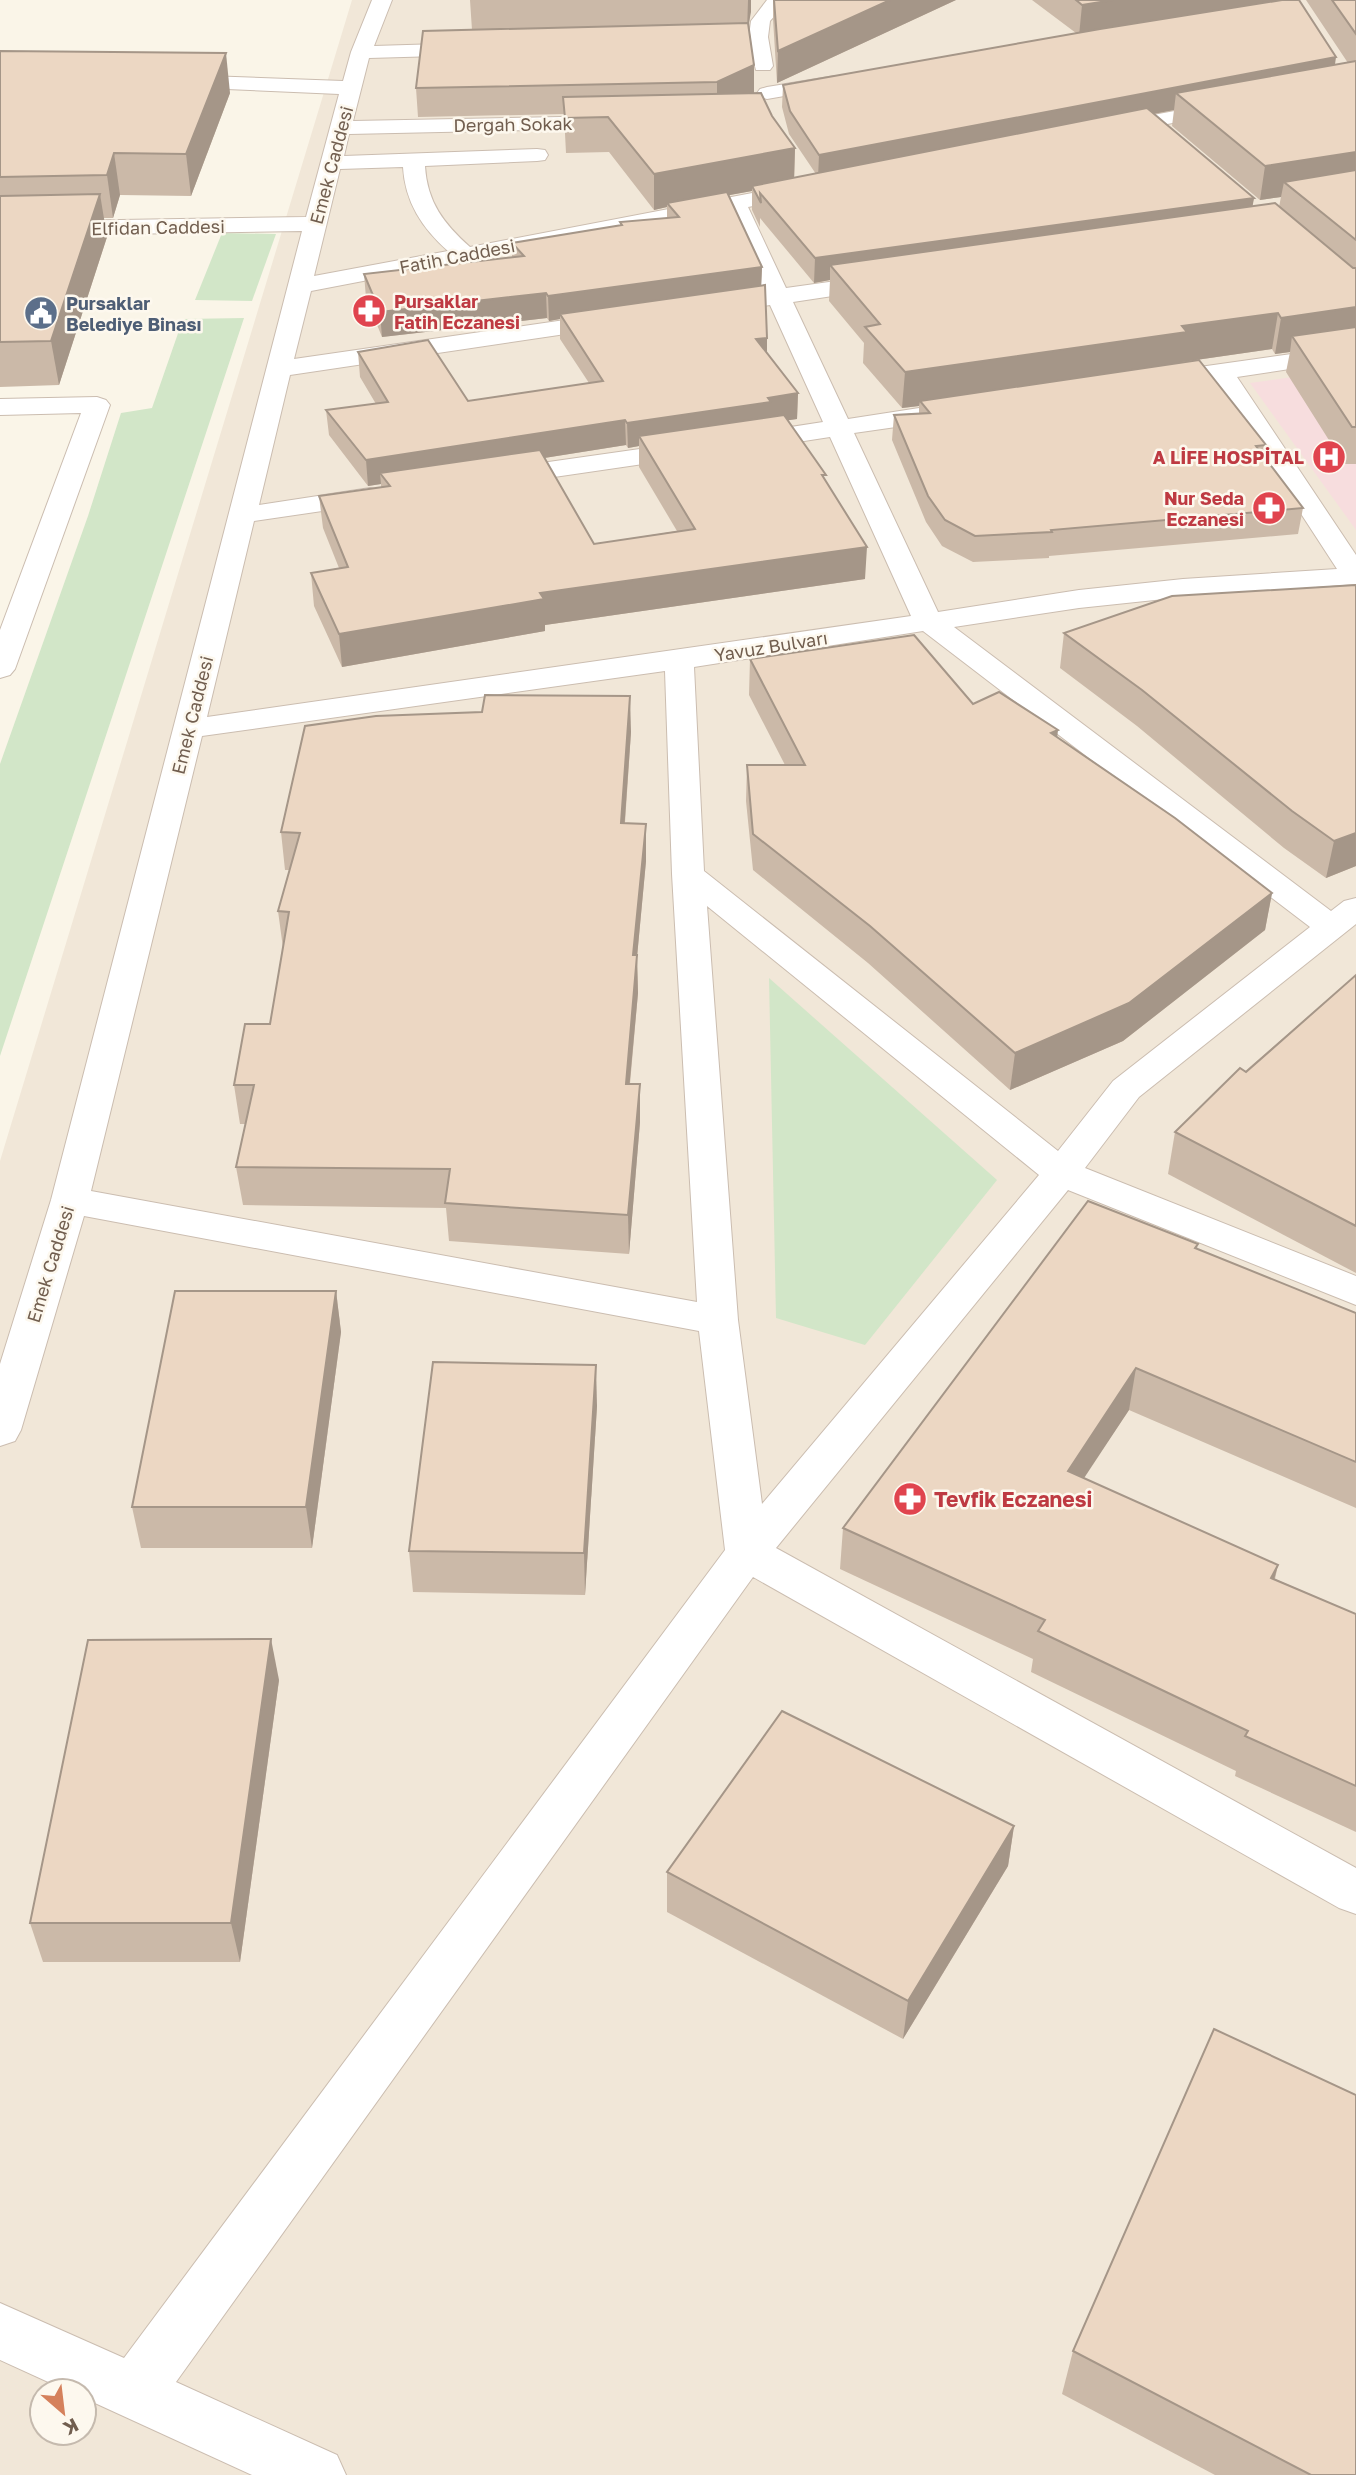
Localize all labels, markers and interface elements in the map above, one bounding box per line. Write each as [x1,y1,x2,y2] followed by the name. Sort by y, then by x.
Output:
[305,104,357,226] street label: Emek Caddesi
[453,112,573,136] street label: Dergah Sokak
[91,215,225,239] street label: Elfidan Caddesi
[397,234,517,278] street label: Fatih Caddesi
[394,290,520,333] place label: Pursaklar Fatih Eczanesi
[66,292,201,335] place label: Pursaklar Belediye Binası
[350,292,388,330] pharmacy icon: Pursaklar Fatih Eczanesi
[22,294,60,332] public building icon: Pursaklar Belediye Binası
[1310,438,1348,476] hospital icon: A LİFE HOSPİTAL
[1153,446,1304,468] place label: A LİFE HOSPİTAL
[1164,487,1244,530] place label: Nur Seda Eczanesi
[1250,489,1288,527] pharmacy icon: Nur Seda Eczanesi
[713,626,829,666] street label: Yavuz Bulvarı
[167,653,217,777] street label: Emek Caddesi
[22,1203,78,1325] street label: Emek Caddesi
[891,1480,929,1518] pharmacy icon: Tevfik Eczanesi
[934,1486,1092,1512] place label: Tevfik Eczanesi
[28,2377,98,2447] north arrow
[60,2414,83,2441] text: K

